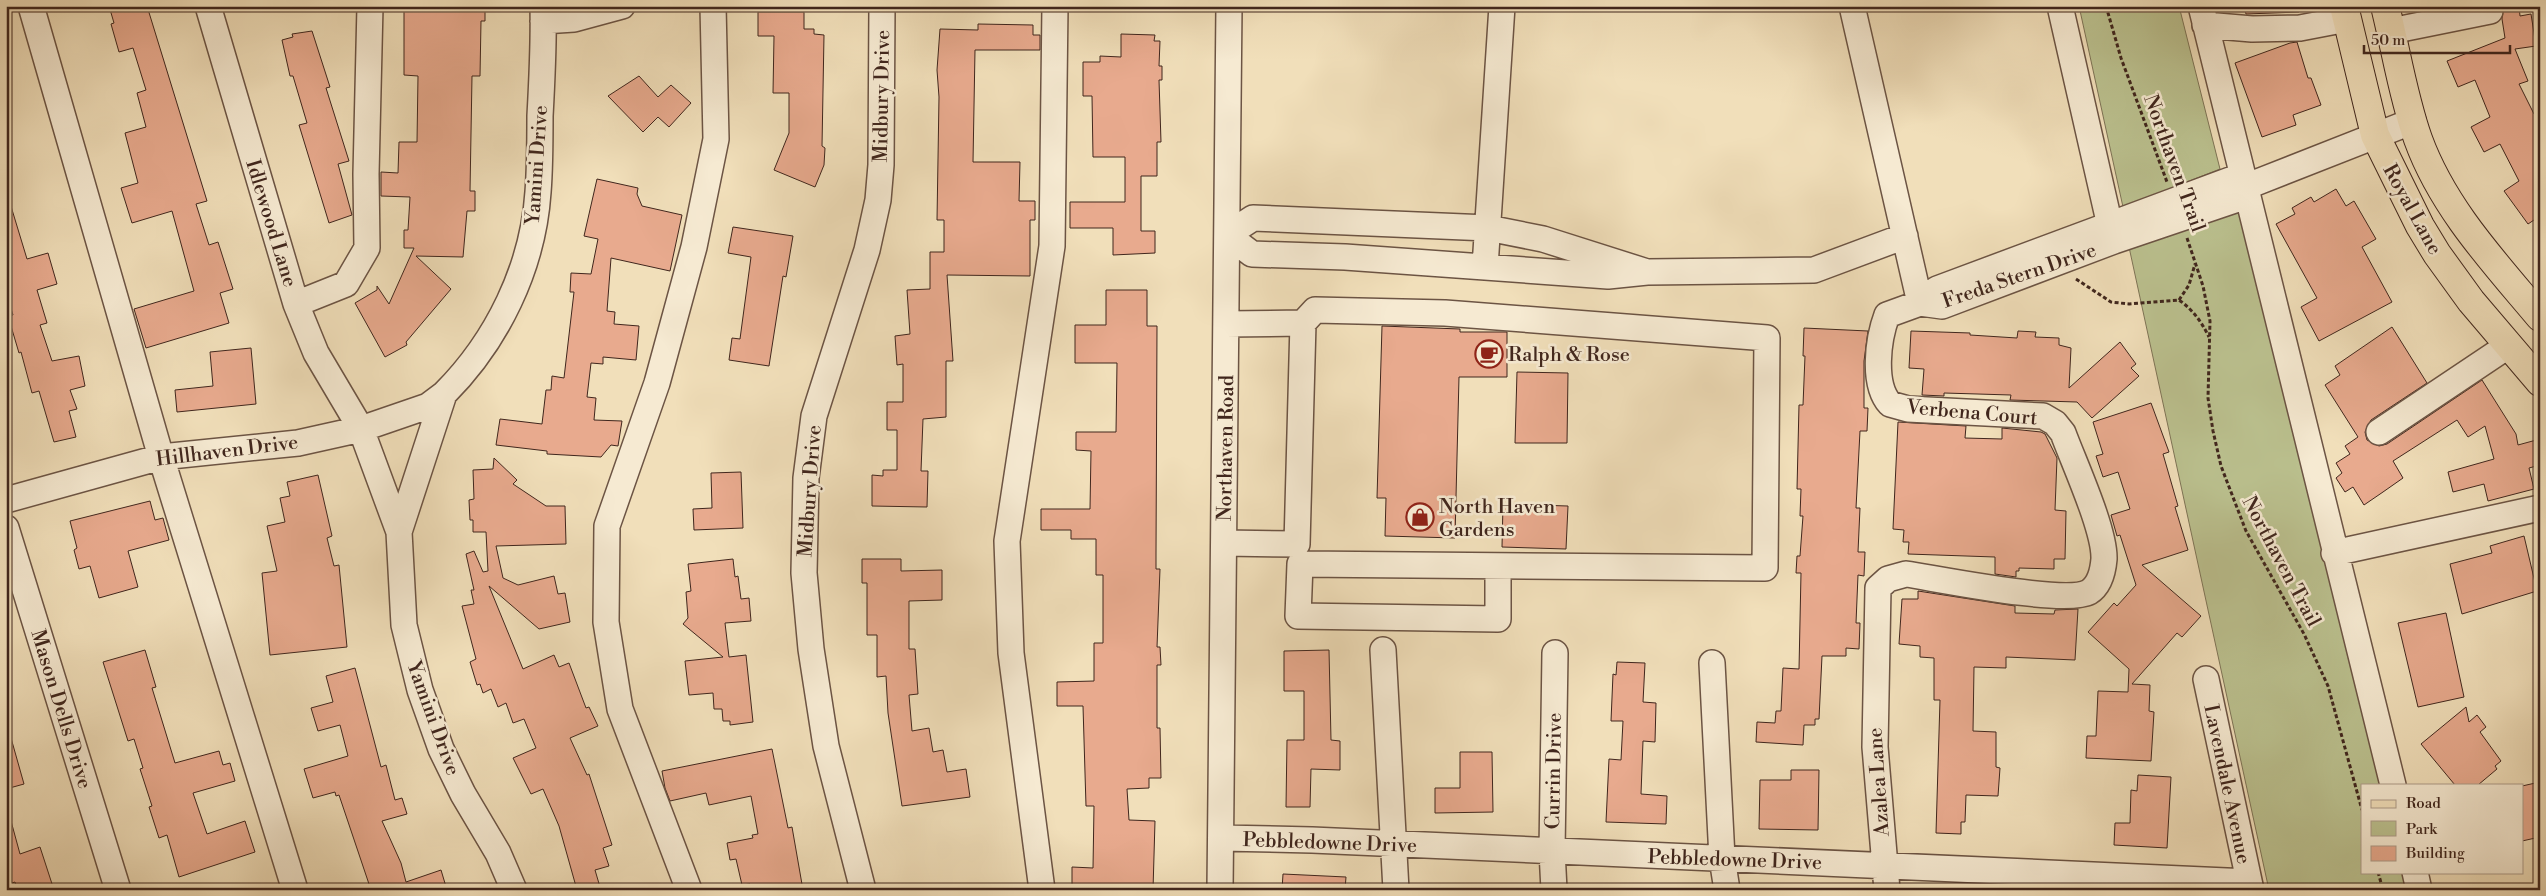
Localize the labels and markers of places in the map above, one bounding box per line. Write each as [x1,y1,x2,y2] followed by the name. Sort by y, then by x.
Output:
[1474,339,1504,369] cafe icon: Ralph & Rose
[1508,343,1630,368] place label: Ralph & Rose
[1439,495,1555,543] place label: North Haven Gardens
[1405,502,1435,532] shop icon: North Haven Gardens

